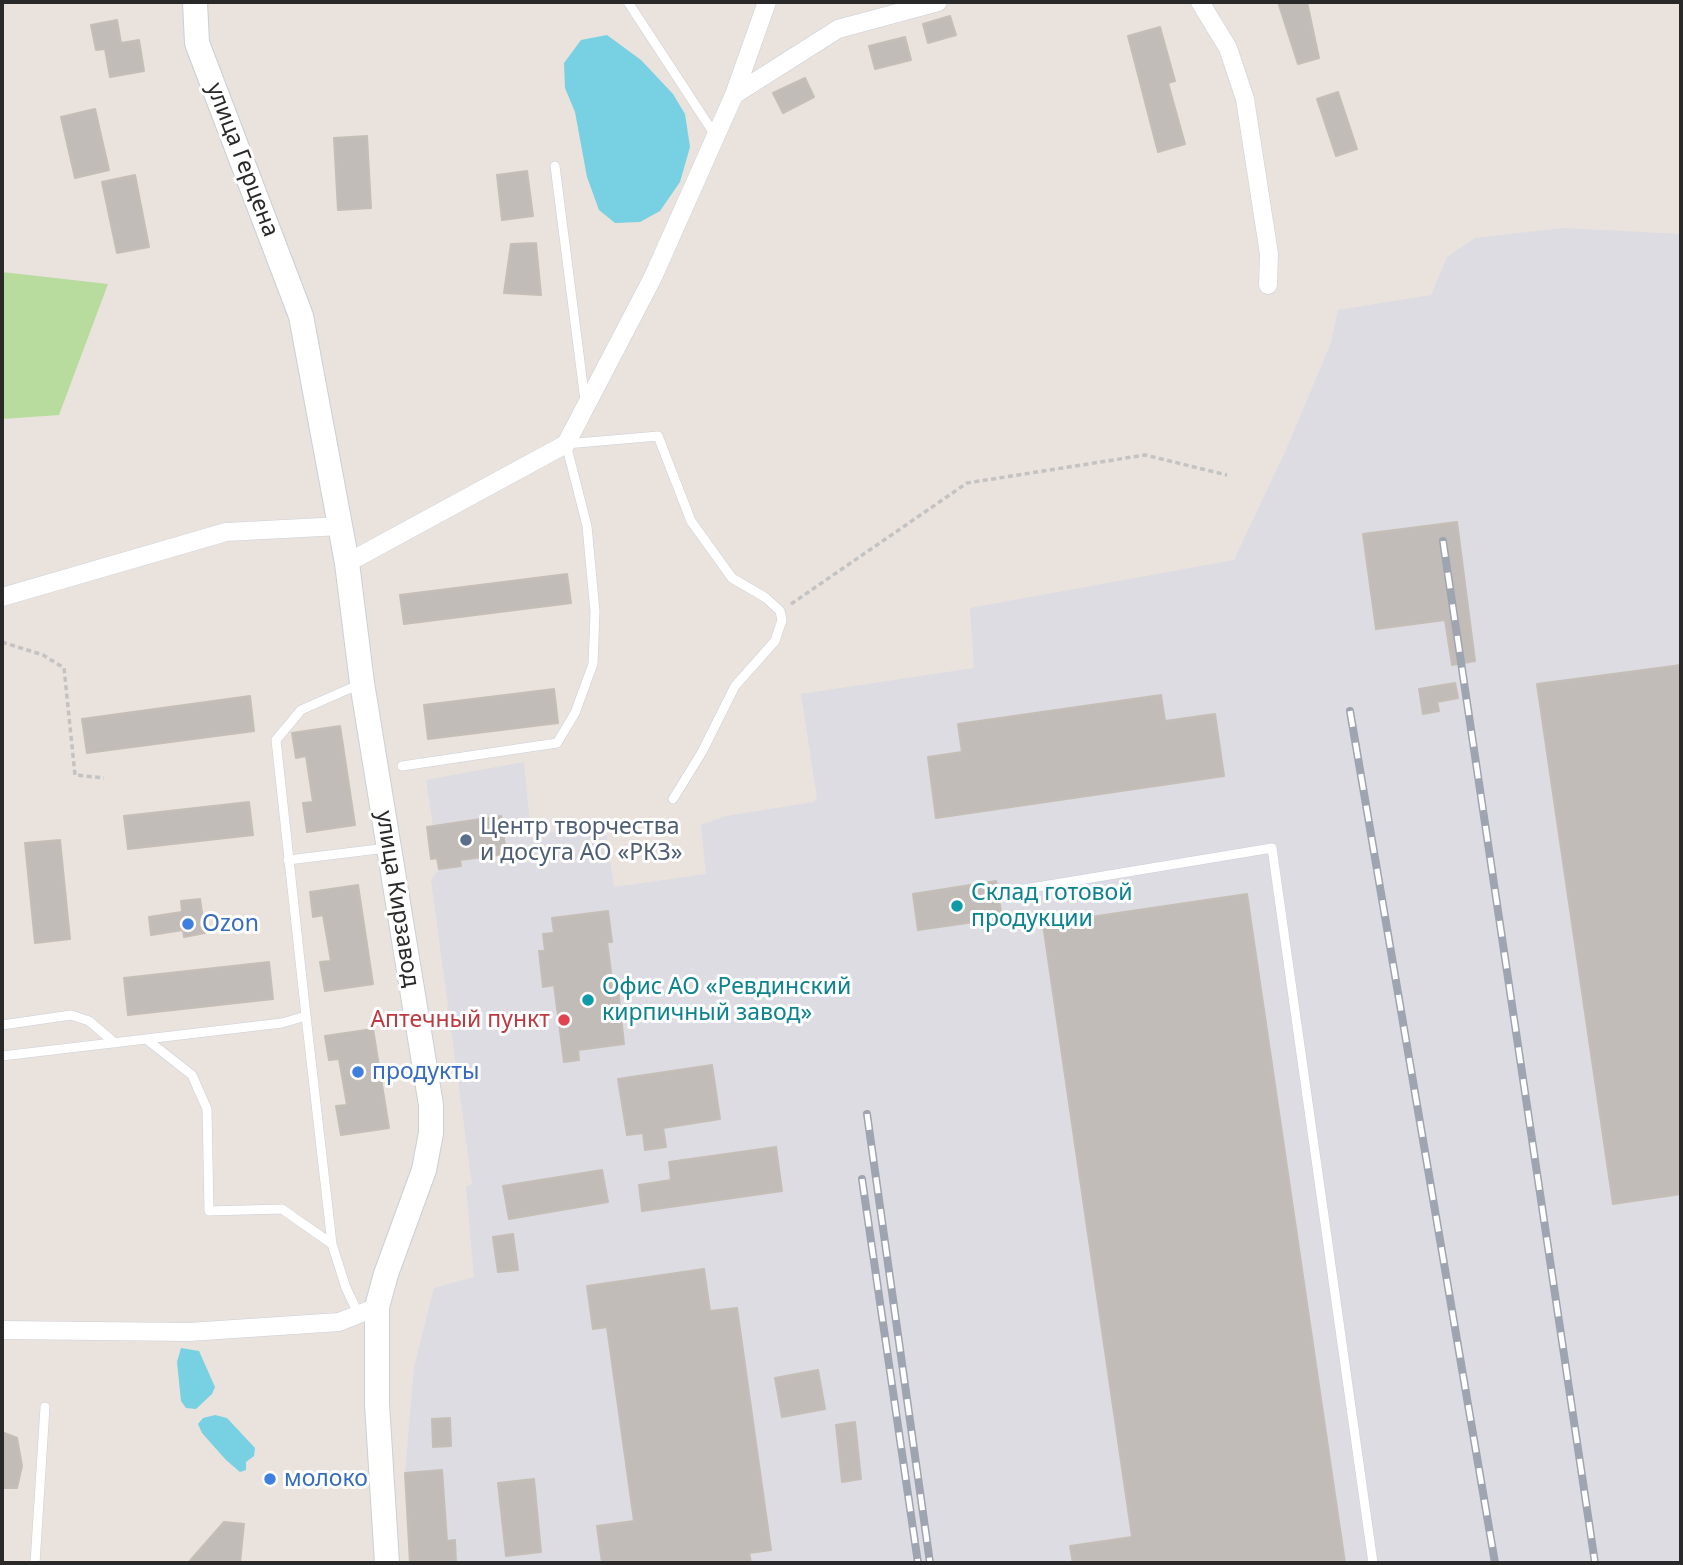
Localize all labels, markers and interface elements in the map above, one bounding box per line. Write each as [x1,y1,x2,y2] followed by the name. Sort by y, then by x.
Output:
[200,79,284,241] street label: улица Герцена
[369,809,425,989] street label: улица Кирзавод
[480,813,682,867] place label: Центр творчества и досуга АО «РКЗ»
[458,832,474,848] marker: Центр творчества и досуга АО «РКЗ»
[971,879,1132,933] place label: Склад готовой продукции
[949,898,965,914] marker: Склад готовой продукции
[202,910,259,938] place label: Ozon
[180,916,196,932] marker: Ozon
[602,973,851,1027] place label: Офис АО «Ревдинский кирпичный завод»
[580,992,596,1008] marker: Офис АО «Ревдинский кирпичный завод»
[370,1006,550,1034] place label: Аптечный пункт
[556,1012,572,1028] marker: Аптечный пункт
[372,1058,479,1086] place label: продукты
[350,1064,366,1080] marker: продукты
[284,1465,368,1493] place label: молоко
[262,1471,278,1487] marker: молоко

